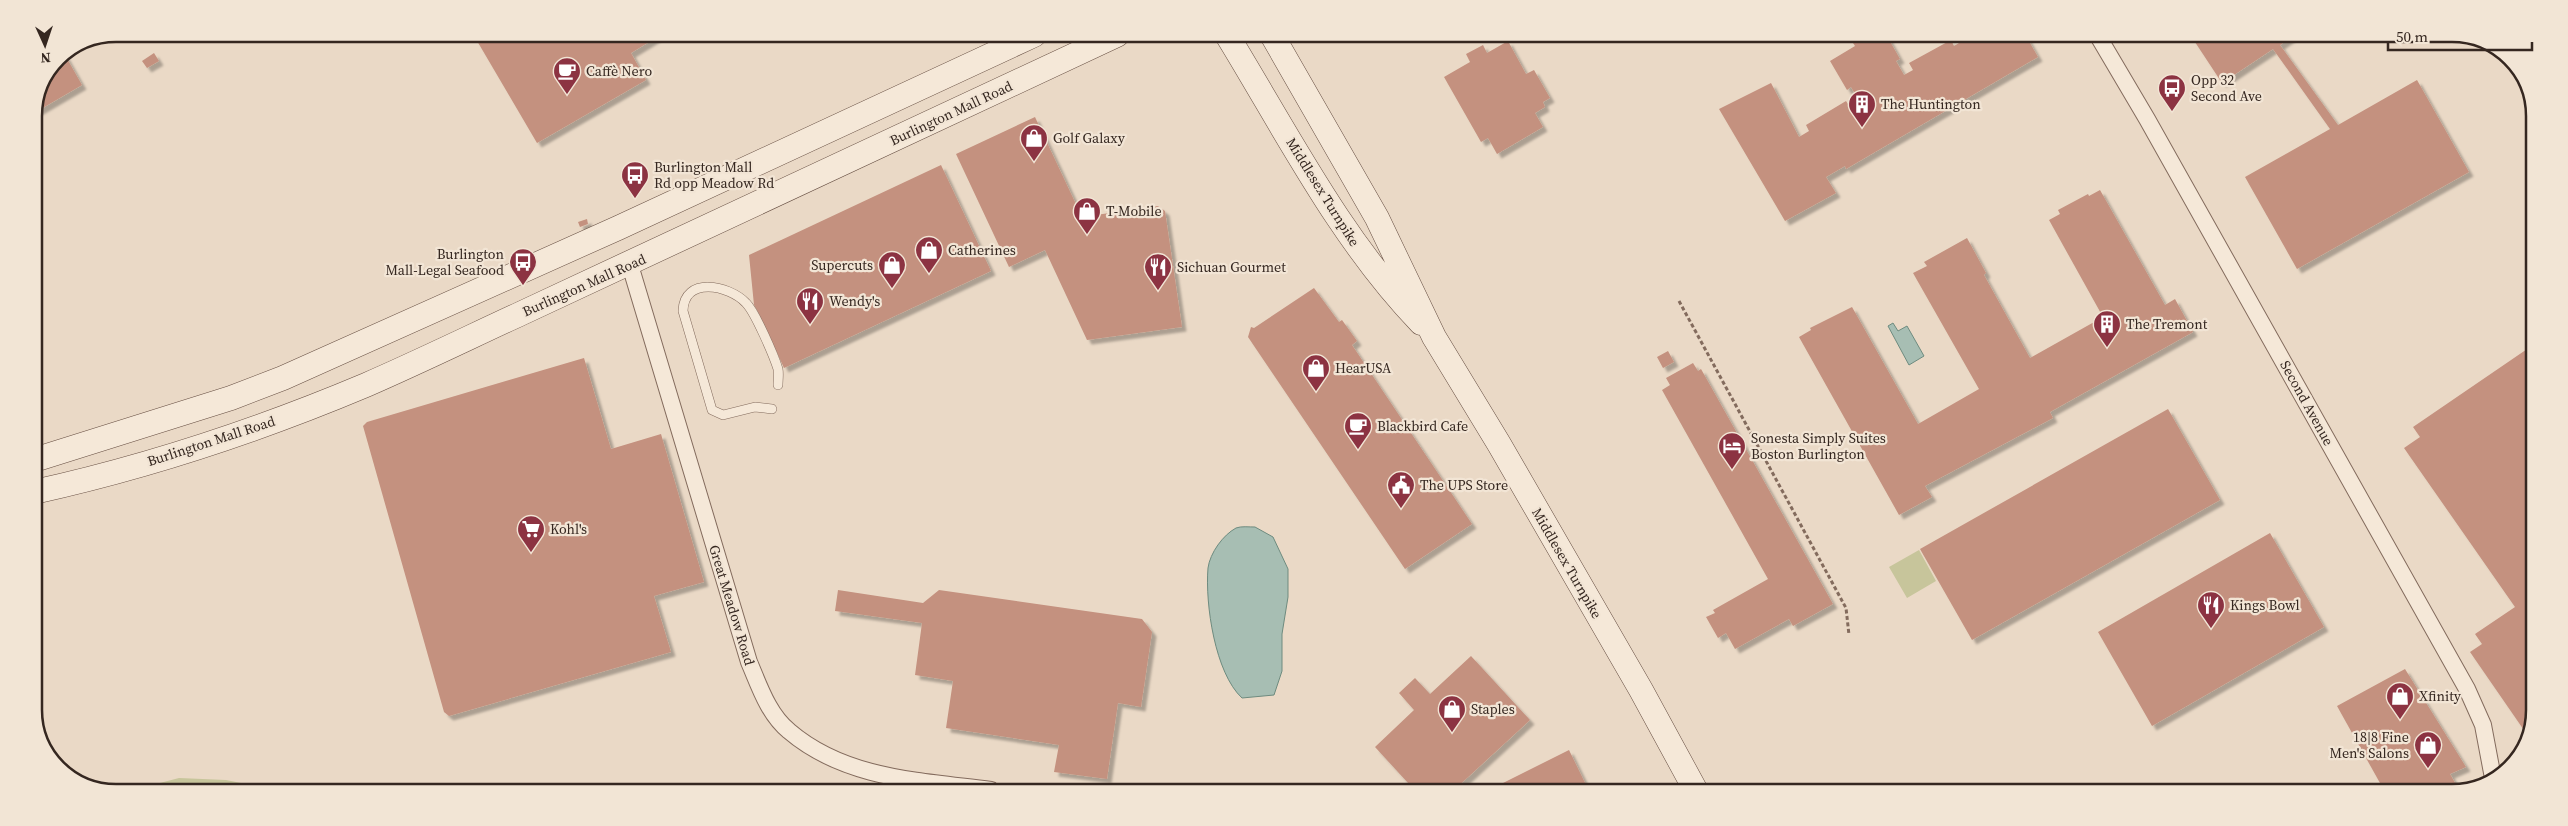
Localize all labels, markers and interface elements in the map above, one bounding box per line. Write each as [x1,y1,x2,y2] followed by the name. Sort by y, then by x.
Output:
[20,20,70,70] north arrow
[2388,20,2532,52] scale bar
[2396,26,2428,47] text: 50 m
[40,48,51,68] text: N
[552,56,582,95] cafe icon: Caffè Nero
[586,61,652,81] place label: Caffè Nero
[2191,70,2262,106] place label: Opp 32 Second Ave
[2157,73,2187,112] bus stop icon: Opp 32 Second Ave
[886,76,1016,150] street label: Burlington Mall Road
[1847,89,1877,128] building icon: The Huntington
[1881,94,1981,114] place label: The Huntington
[1019,123,1049,162] shop icon: Golf Galaxy
[1053,128,1126,148] place label: Golf Galaxy
[1281,134,1365,250] street label: Middlesex Turnpike
[654,157,774,193] place label: Burlington Mall Rd opp Meadow Rd
[620,160,650,199] bus stop icon: Burlington Mall Rd opp Meadow Rd
[1072,196,1102,235] shop icon: T-Mobile
[1106,201,1162,221] place label: T-Mobile
[914,235,944,274] shop icon: Catherines
[948,240,1016,260] place label: Catherines
[385,244,505,280] place label: Burlington Mall-Legal Seafood
[508,247,538,286] bus stop icon: Burlington Mall-Legal Seafood
[519,249,649,321] street label: Burlington Mall Road
[877,250,907,289] shop icon: Supercuts
[1143,252,1173,291] restaurant icon: Sichuan Gourmet
[811,255,873,275] place label: Supercuts
[1177,257,1286,277] place label: Sichuan Gourmet
[795,286,825,325] restaurant icon: Wendy's
[829,291,880,311] place label: Wendy's
[2092,309,2122,348] building icon: The Tremont
[2126,314,2208,334] place label: The Tremont
[1301,353,1331,392] shop icon: HearUSA
[2275,357,2339,449] street label: Second Avenue
[1335,358,1392,378] place label: HearUSA
[145,411,278,471] street label: Burlington Mall Road
[1343,411,1373,450] cafe icon: Blackbird Cafe
[1377,416,1468,436] place label: Blackbird Cafe
[1751,428,1886,464] place label: Sonesta Simply Suites Boston Burlington
[1717,431,1747,470] hotel icon: Sonesta Simply Suites Boston Burlington
[1386,470,1416,509] public building icon: The UPS Store
[1420,475,1508,495] place label: The UPS Store
[1527,504,1607,622] street label: Middlesex Turnpike
[516,514,546,553] supermarket icon: Kohl's
[550,519,587,539] place label: Kohl's
[704,542,760,668] street label: Great Meadow Road
[2196,590,2226,629] restaurant icon: Kings Bowl
[2230,595,2300,615] place label: Kings Bowl
[2385,681,2415,720] shop icon: Xfinity
[2419,686,2462,706] place label: Xfinity
[1437,694,1467,733] shop icon: Staples
[1471,699,1515,719] place label: Staples
[2330,727,2409,763] place label: 18|8 Fine Men's Salons
[2413,730,2443,769] shop icon: 18|8 Fine Men's Salons

